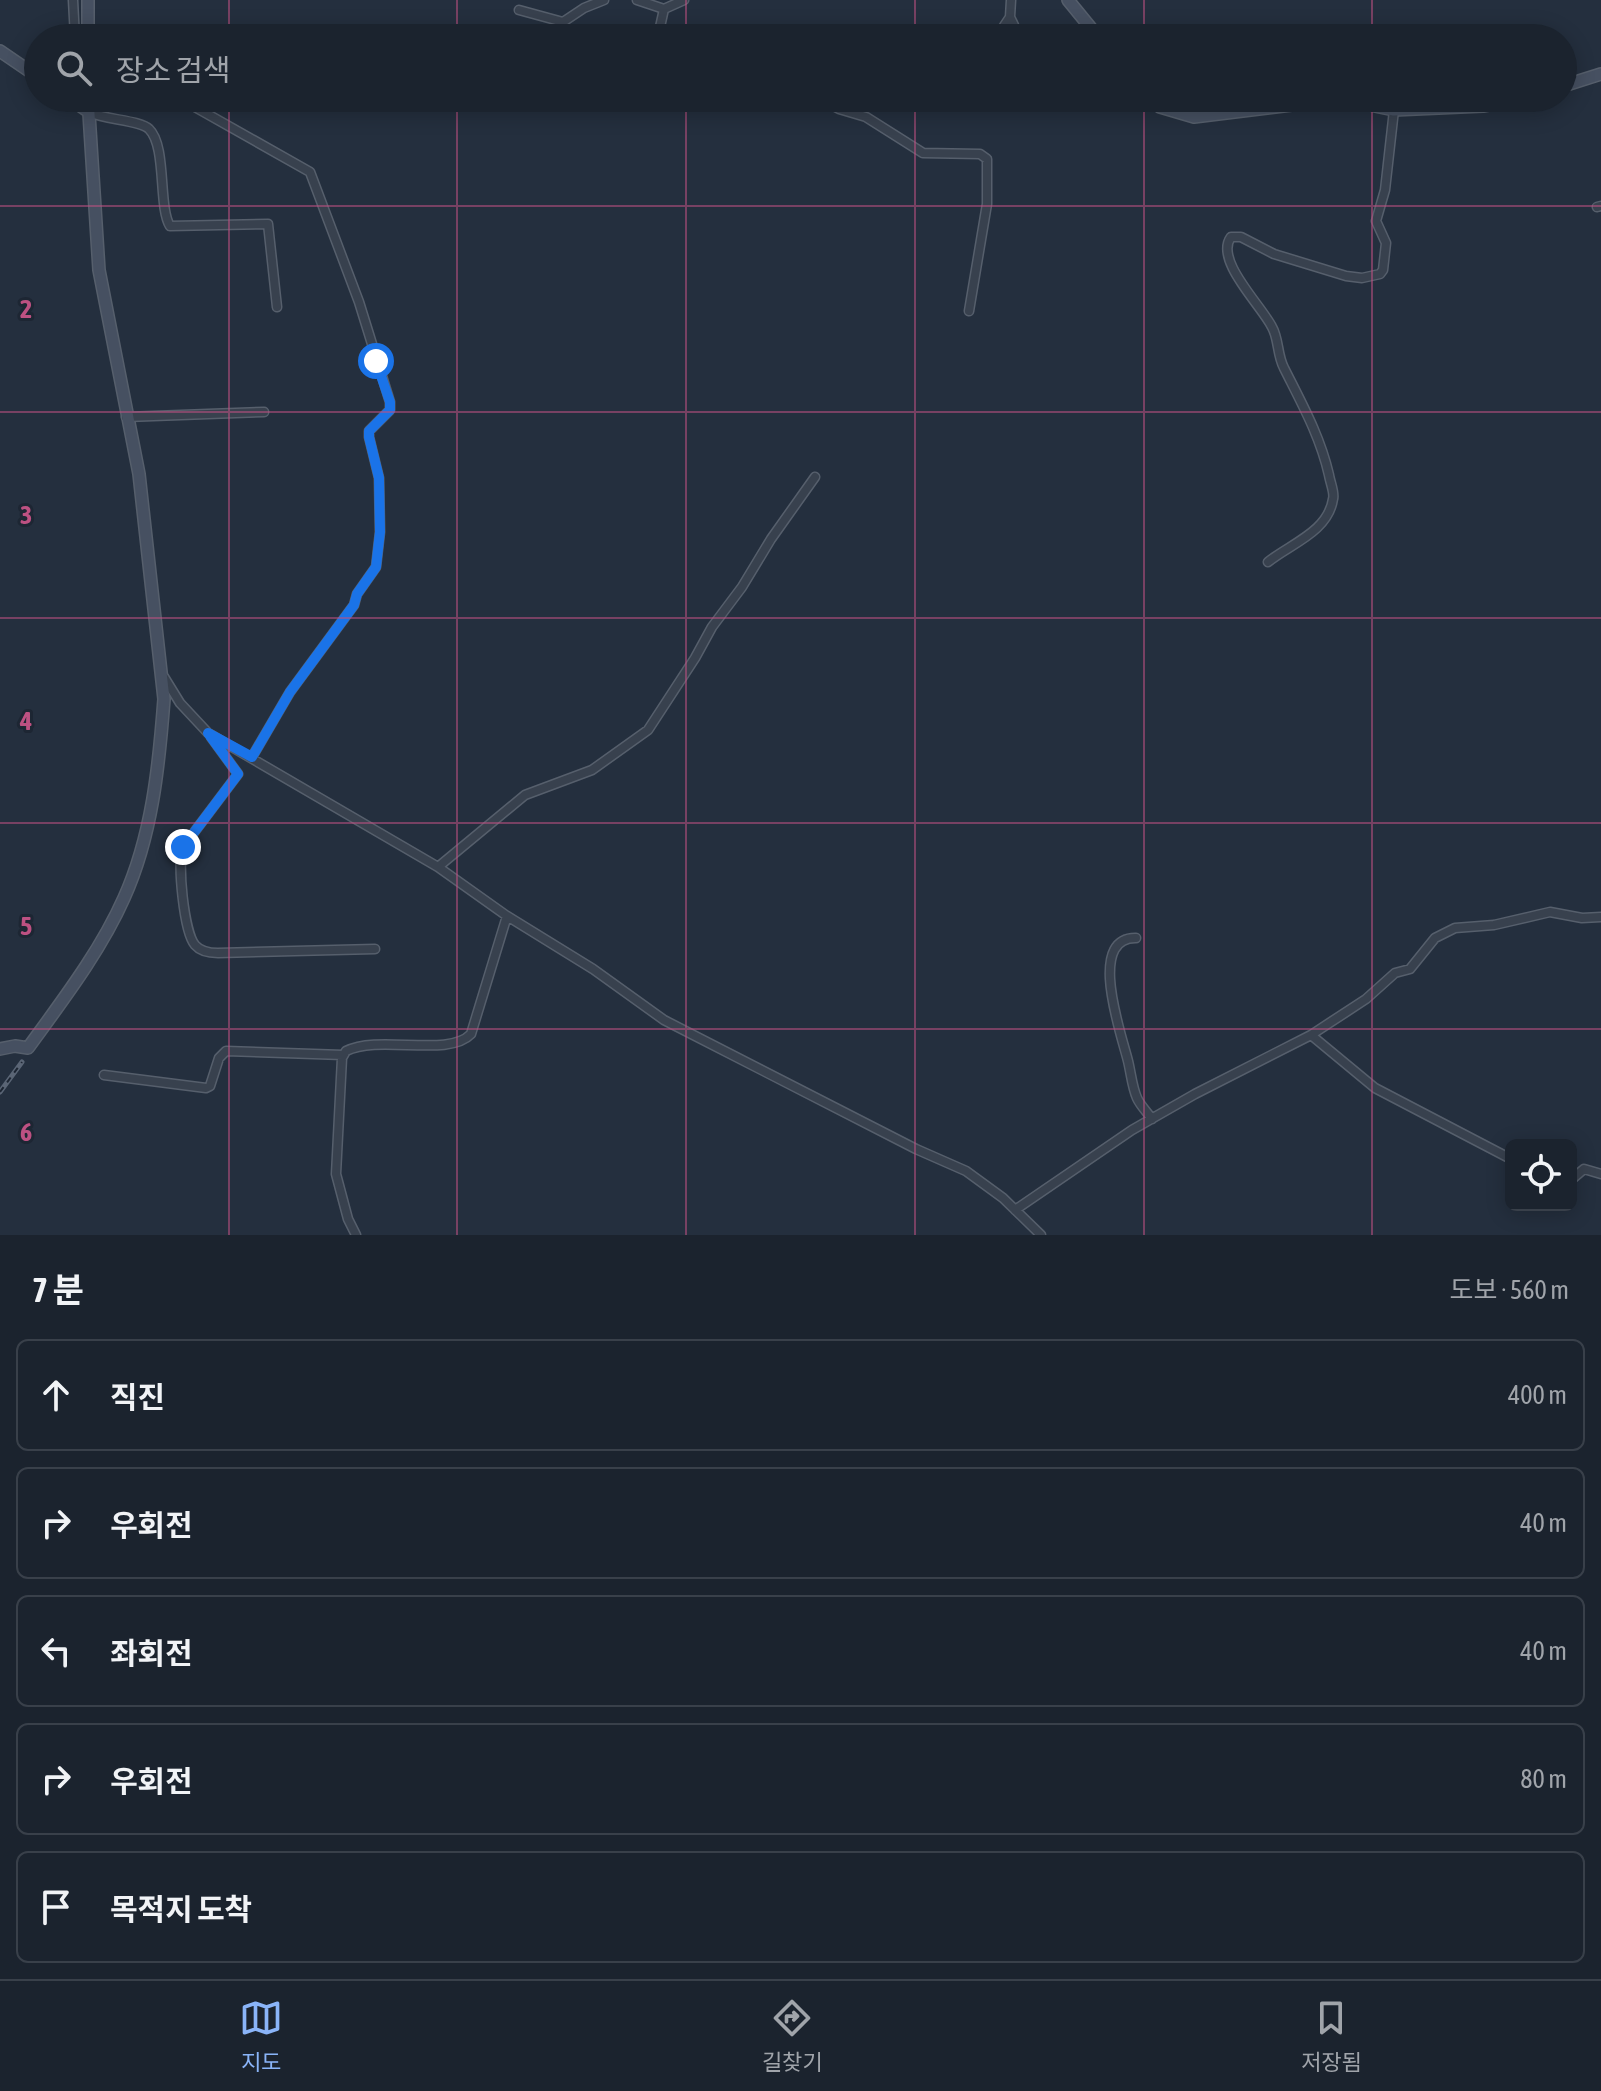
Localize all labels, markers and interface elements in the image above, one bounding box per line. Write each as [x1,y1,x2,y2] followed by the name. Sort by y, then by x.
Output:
[24,24,1577,112] search box
[52,46,96,90] icon: search
[116,53,231,87] text: 장소 검색
[20,294,32,324] text: 2
[358,343,394,379] route start
[20,500,32,530] text: 3
[19,706,32,736] text: 4
[165,829,201,865] route end
[20,911,32,941] text: 5
[20,1117,32,1147] text: 6
[1505,1139,1577,1211] map controls
[1505,1139,1577,1211] button: locate
[32,1270,84,1309] text: 7 분
[1450,1275,1569,1305] text: 도보 · 560 m
[34,1373,78,1417] icon: ahead
[110,1380,165,1414] text: 직진
[1508,1380,1567,1410] text: 400 m
[34,1501,78,1545] icon: right
[110,1508,193,1542] text: 우회전
[1520,1508,1567,1538] text: 40 m
[34,1629,78,1673] icon: left
[110,1636,193,1670] text: 좌회전
[1520,1636,1567,1666] text: 40 m
[34,1757,78,1801] icon: right
[110,1764,193,1798] text: 우회전
[1520,1764,1567,1794] text: 80 m
[34,1885,78,1929] icon: arrive
[110,1892,252,1926] text: 목적지 도착
[239,1996,283,2076] tab: 지도
[762,1996,822,2076] tab: 길찾기
[1301,1996,1362,2076] tab: 저장됨

